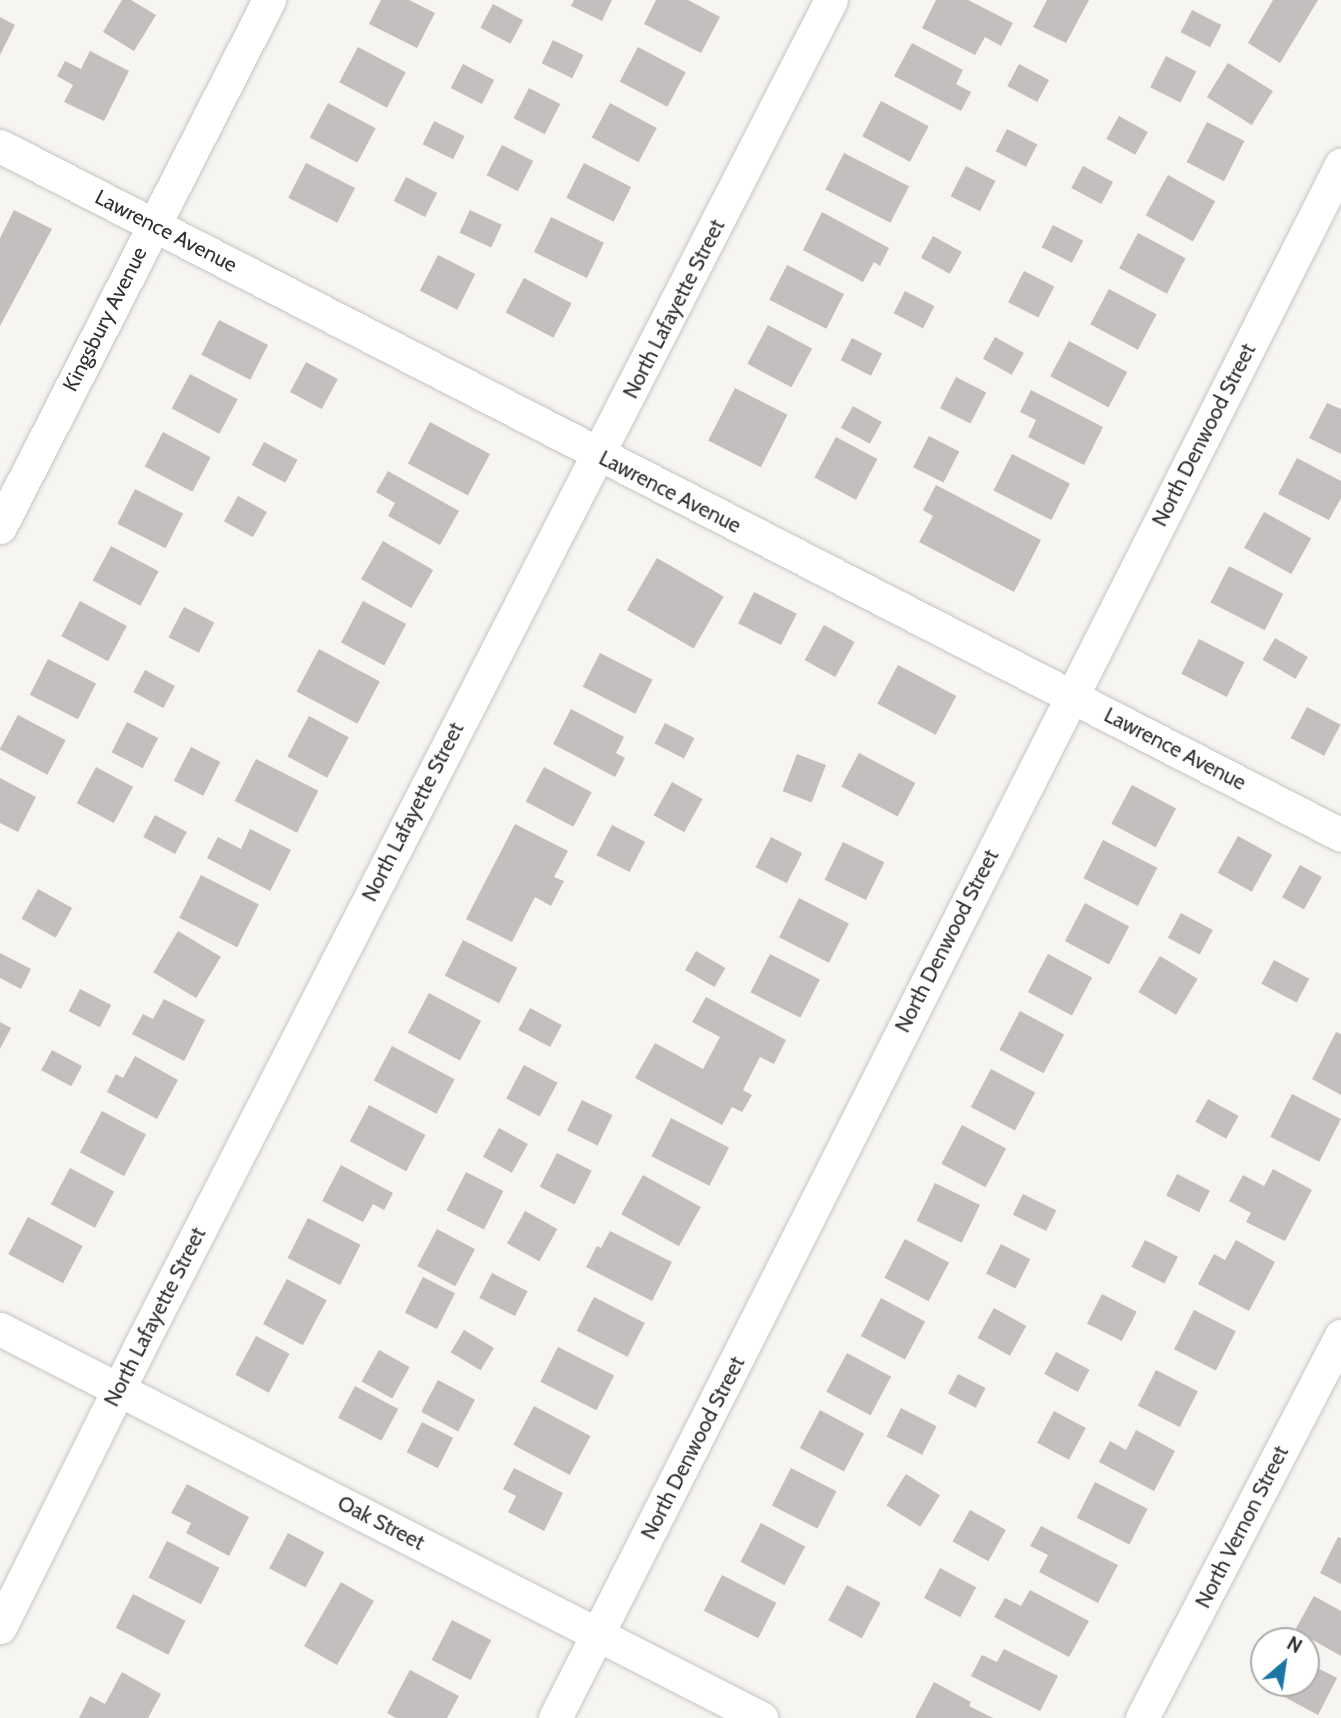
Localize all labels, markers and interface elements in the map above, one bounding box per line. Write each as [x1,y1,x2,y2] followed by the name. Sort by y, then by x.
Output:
[91,184,241,278] street label: Lawrence Avenue
[618,215,730,403] street label: North Lafayette Street
[58,242,152,396] street label: Kingsbury Avenue
[1147,339,1261,531] street label: North Denwood Street
[595,445,745,539] street label: Lawrence Avenue
[1100,702,1250,796] street label: Lawrence Avenue
[357,718,469,906] street label: North Lafayette Street
[890,845,1004,1037] street label: North Denwood Street
[99,1223,211,1411] street label: North Lafayette Street
[636,1352,750,1544] street label: North Denwood Street
[1190,1442,1294,1612] street label: North Vernon Street
[333,1490,429,1556] street label: Oak Street
[1250,1627,1320,1697] north arrow
[1283,1632,1306,1658] text: N

